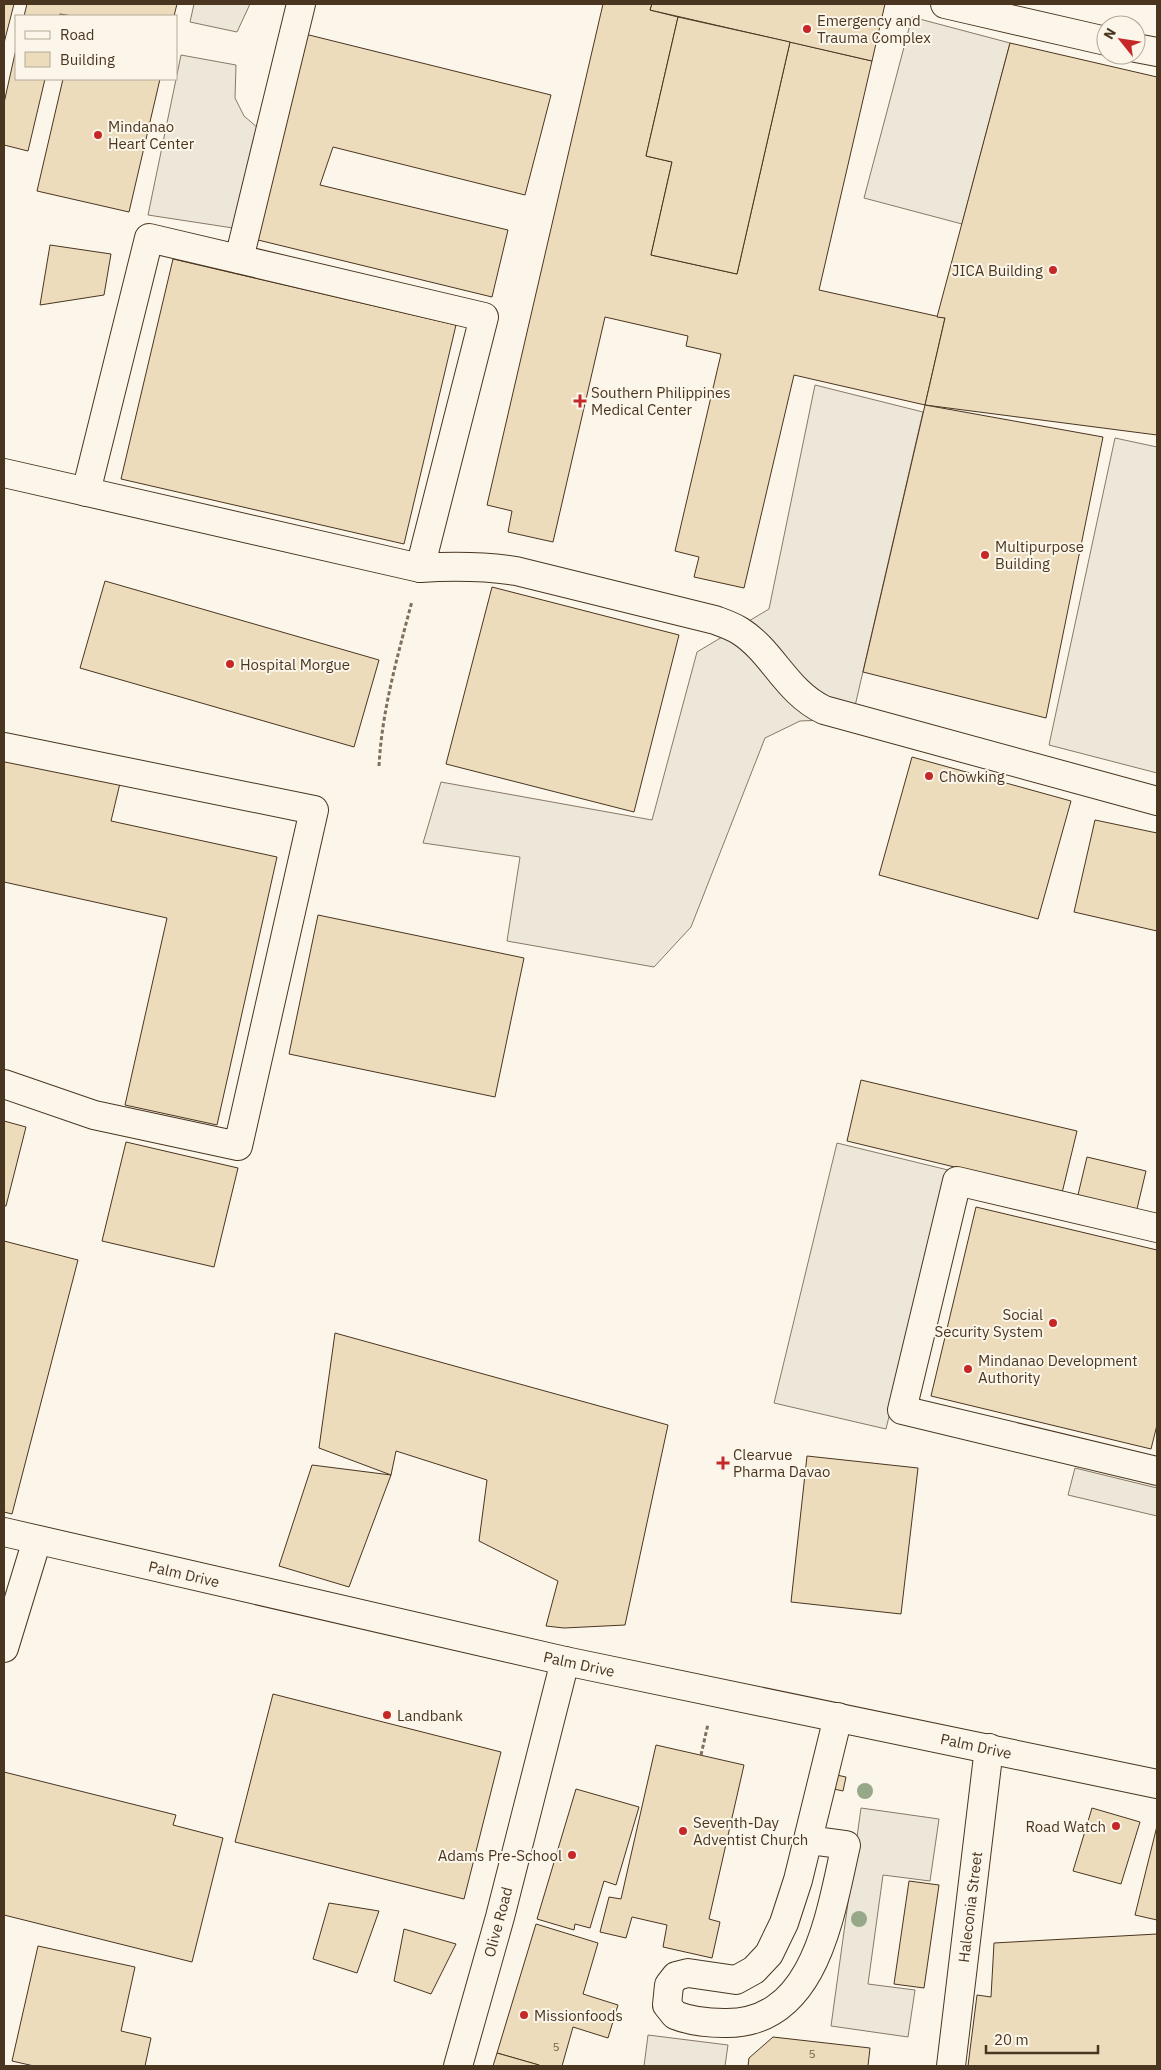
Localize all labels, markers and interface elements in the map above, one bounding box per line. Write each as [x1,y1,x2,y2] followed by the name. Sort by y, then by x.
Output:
[817,11,931,47] place label: Emergency and Trauma Complex
[15,15,178,80] legend
[1096,15,1146,65] north arrow
[801,23,813,35] marker: Emergency and Trauma Complex
[60,25,95,44] text: Road
[1099,25,1120,42] text: N
[60,50,115,69] text: Building
[108,117,195,153] place label: Mindanao Heart Center
[92,129,104,141] marker: Mindanao Heart Center
[952,261,1043,280] place label: JICA Building
[1047,264,1059,276] marker: JICA Building
[591,383,731,419] place label: Southern Philippines Medical Center
[573,394,587,408] marker: Southern Philippines Medical Center
[995,537,1084,573] place label: Multipurpose Building
[979,549,991,561] marker: Multipurpose Building
[240,655,350,674] place label: Hospital Morgue
[224,658,236,670] marker: Hospital Morgue
[939,767,1005,786] place label: Chowking
[923,770,935,782] marker: Chowking
[935,1305,1043,1341] place label: Social Security System
[1047,1317,1059,1329] marker: Social Security System
[978,1351,1138,1387] place label: Mindanao Development Authority
[962,1363,974,1375] marker: Mindanao Development Authority
[733,1445,830,1481] place label: Clearvue Pharma Davao
[717,1457,729,1469] marker: Clearvue Pharma Davao
[147,1557,221,1591] street label: Palm Drive
[542,1647,616,1681] street label: Palm Drive
[397,1706,463,1725] place label: Landbank
[381,1709,393,1721] marker: Landbank
[939,1729,1013,1763] street label: Palm Drive
[693,1813,808,1849] place label: Seventh-Day Adventist Church
[1025,1817,1106,1836] place label: Road Watch
[1110,1820,1122,1832] marker: Road Watch
[677,1825,689,1837] marker: Seventh-Day Adventist Church
[438,1846,562,1865] place label: Adams Pre-School
[566,1849,578,1861] marker: Adams Pre-School
[954,1850,986,1964] street label: Haleconia Street
[480,1885,516,1959] street label: Olive Road
[534,2006,623,2025] place label: Missionfoods
[518,2009,530,2021] marker: Missionfoods
[986,2022,1098,2054] scale bar
[994,2030,1029,2049] text: 20 m
[552,2039,560,2054] house number: 5
[808,2046,816,2061] house number: 5

